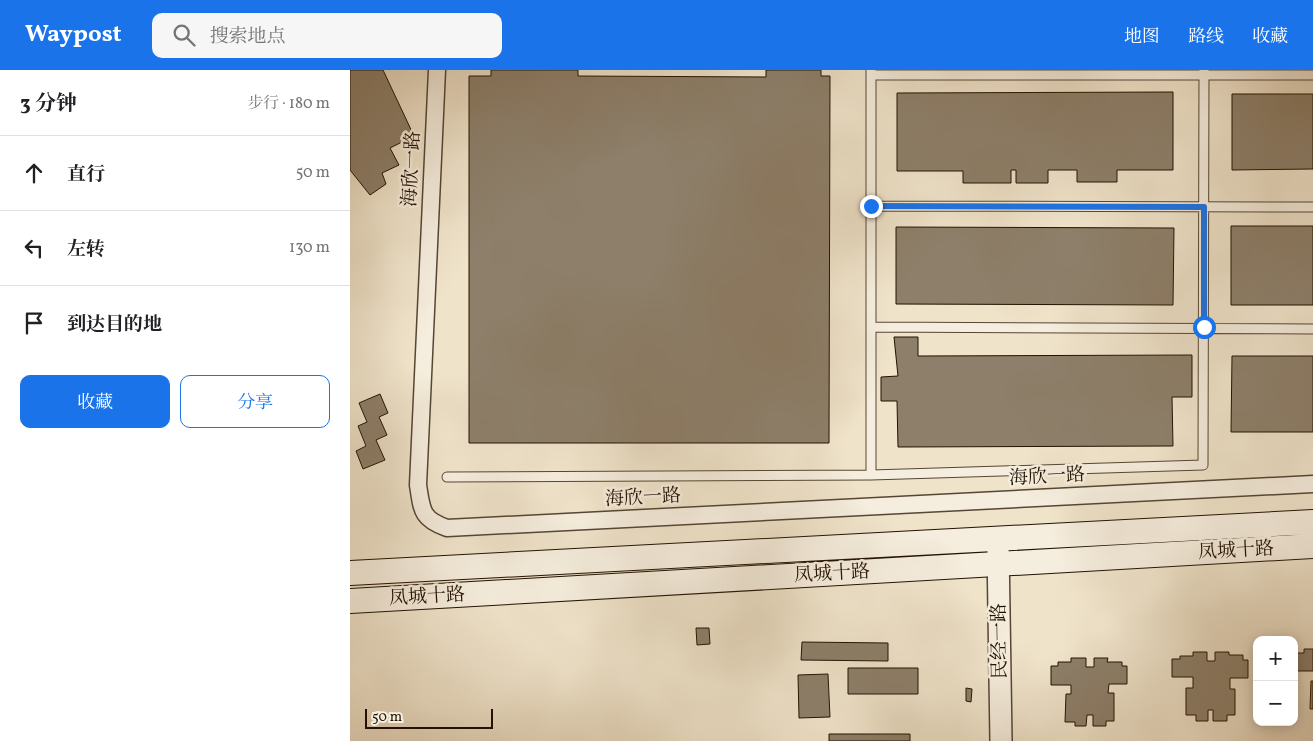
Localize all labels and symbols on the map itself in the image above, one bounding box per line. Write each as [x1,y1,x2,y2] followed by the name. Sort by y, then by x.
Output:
[397,130,427,208] street label: 海欣一路
[860,195,883,218] route end
[1193,316,1216,339] route start
[1008,462,1086,492] street label: 海欣一路
[604,483,682,513] street label: 海欣一路
[1197,536,1275,566] street label: 凤城十路
[793,559,871,589] street label: 凤城十路
[388,582,466,612] street label: 凤城十路
[986,603,1014,679] street label: 民经一路
[365,706,492,729] scale bar

